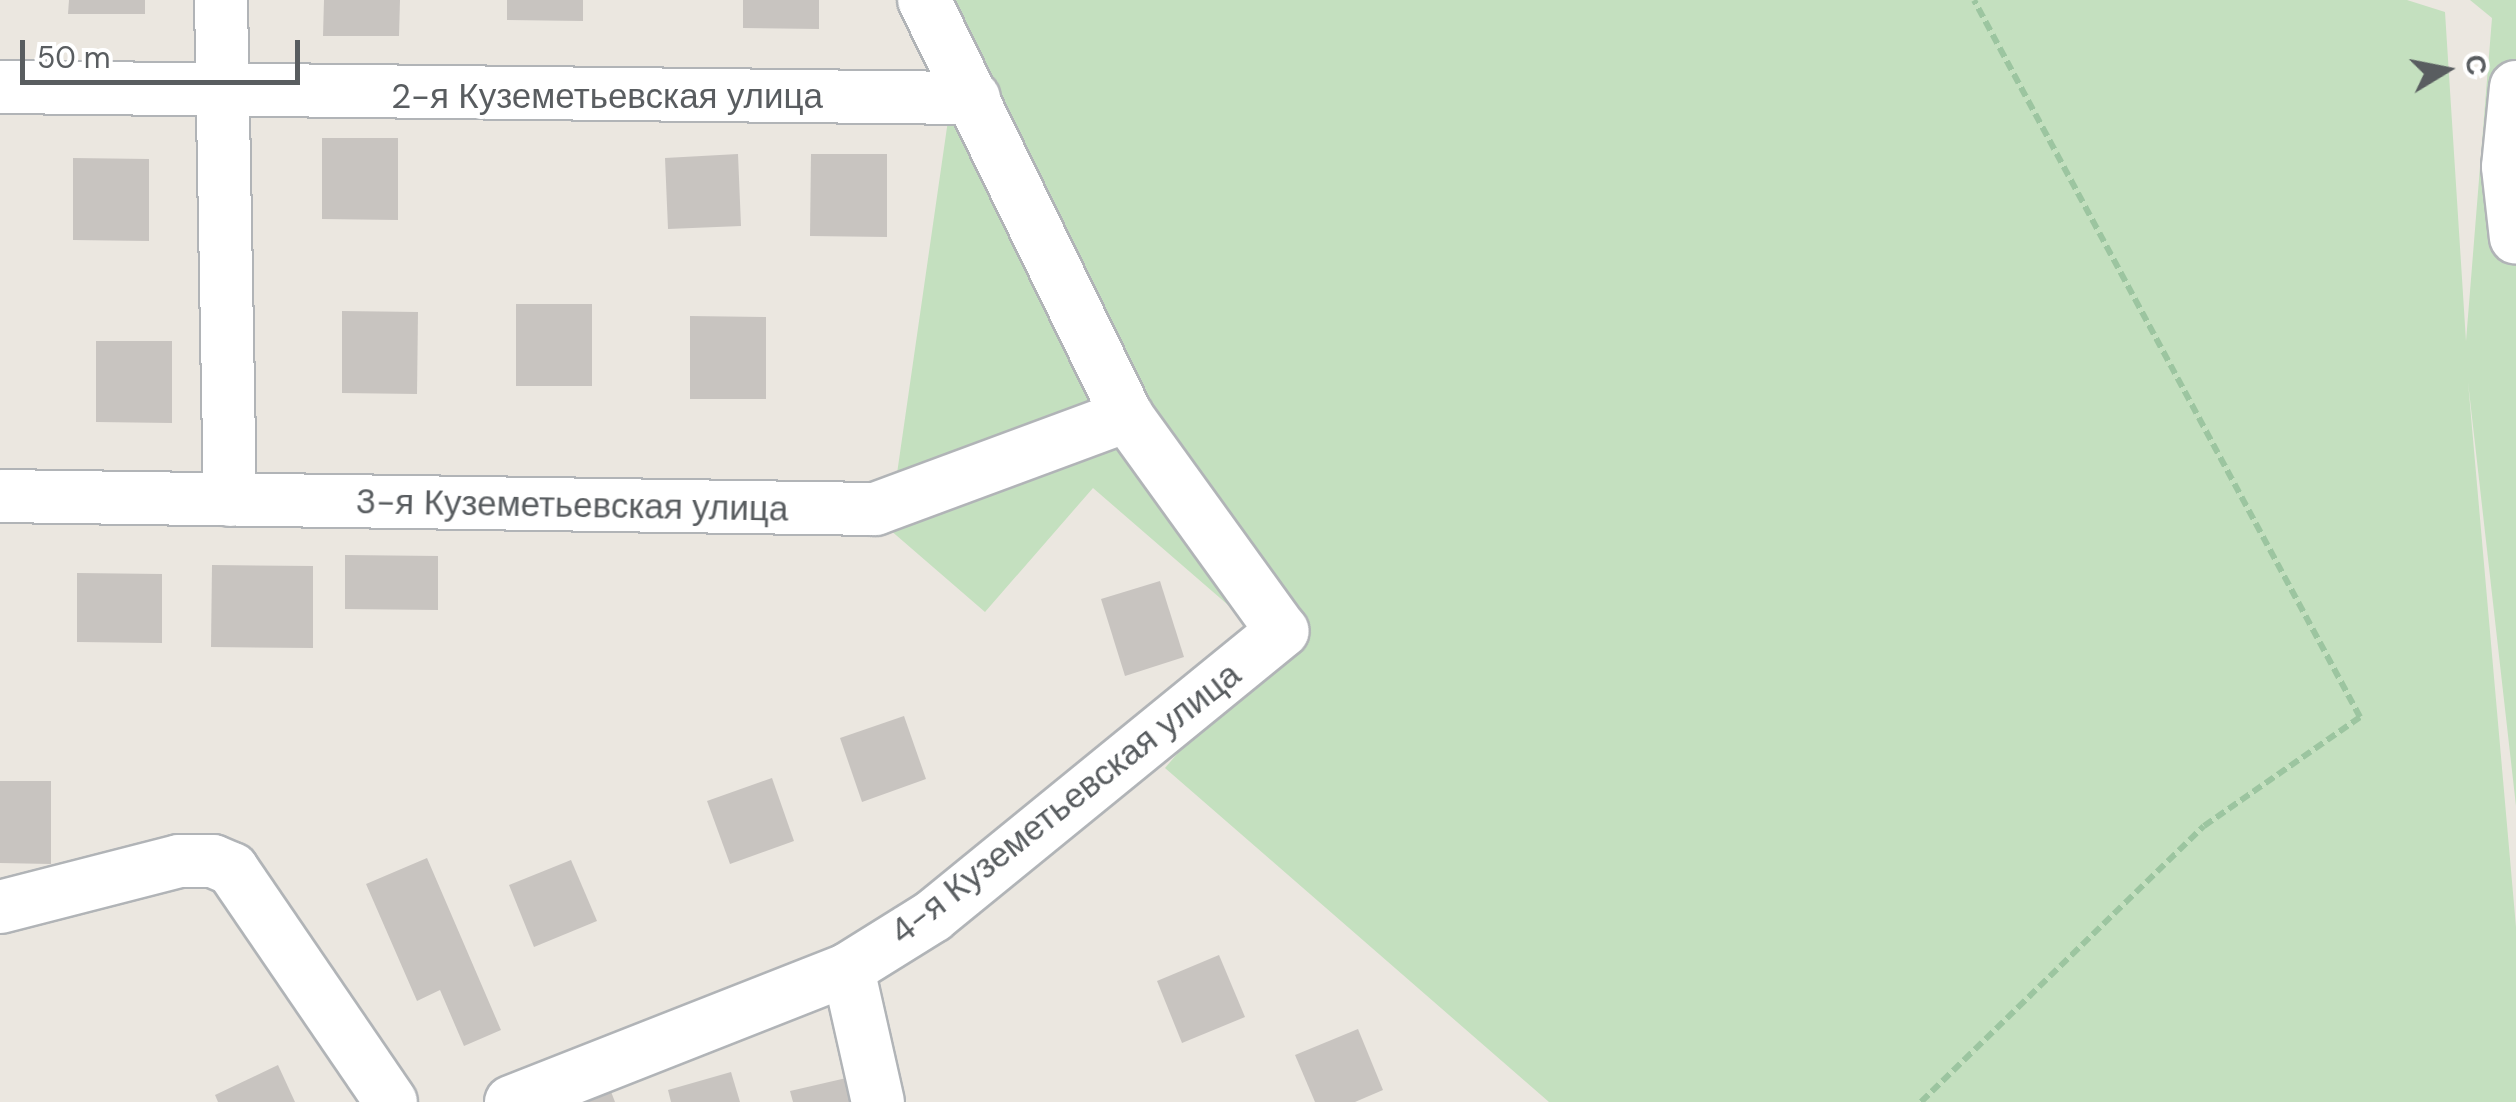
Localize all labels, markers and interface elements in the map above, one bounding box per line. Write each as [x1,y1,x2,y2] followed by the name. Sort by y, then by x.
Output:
[25,20,305,82] scale bar
[2396,20,2496,120] north arrow
[37,38,111,77] text: 50 m
[2456,52,2496,78] text: С
[391,75,823,117] street label: 2-я Куземетьевская улица
[355,480,789,530] street label: 3-я Куземетьевская улица
[881,653,1249,953] street label: 4-я Куземетьевская улица

